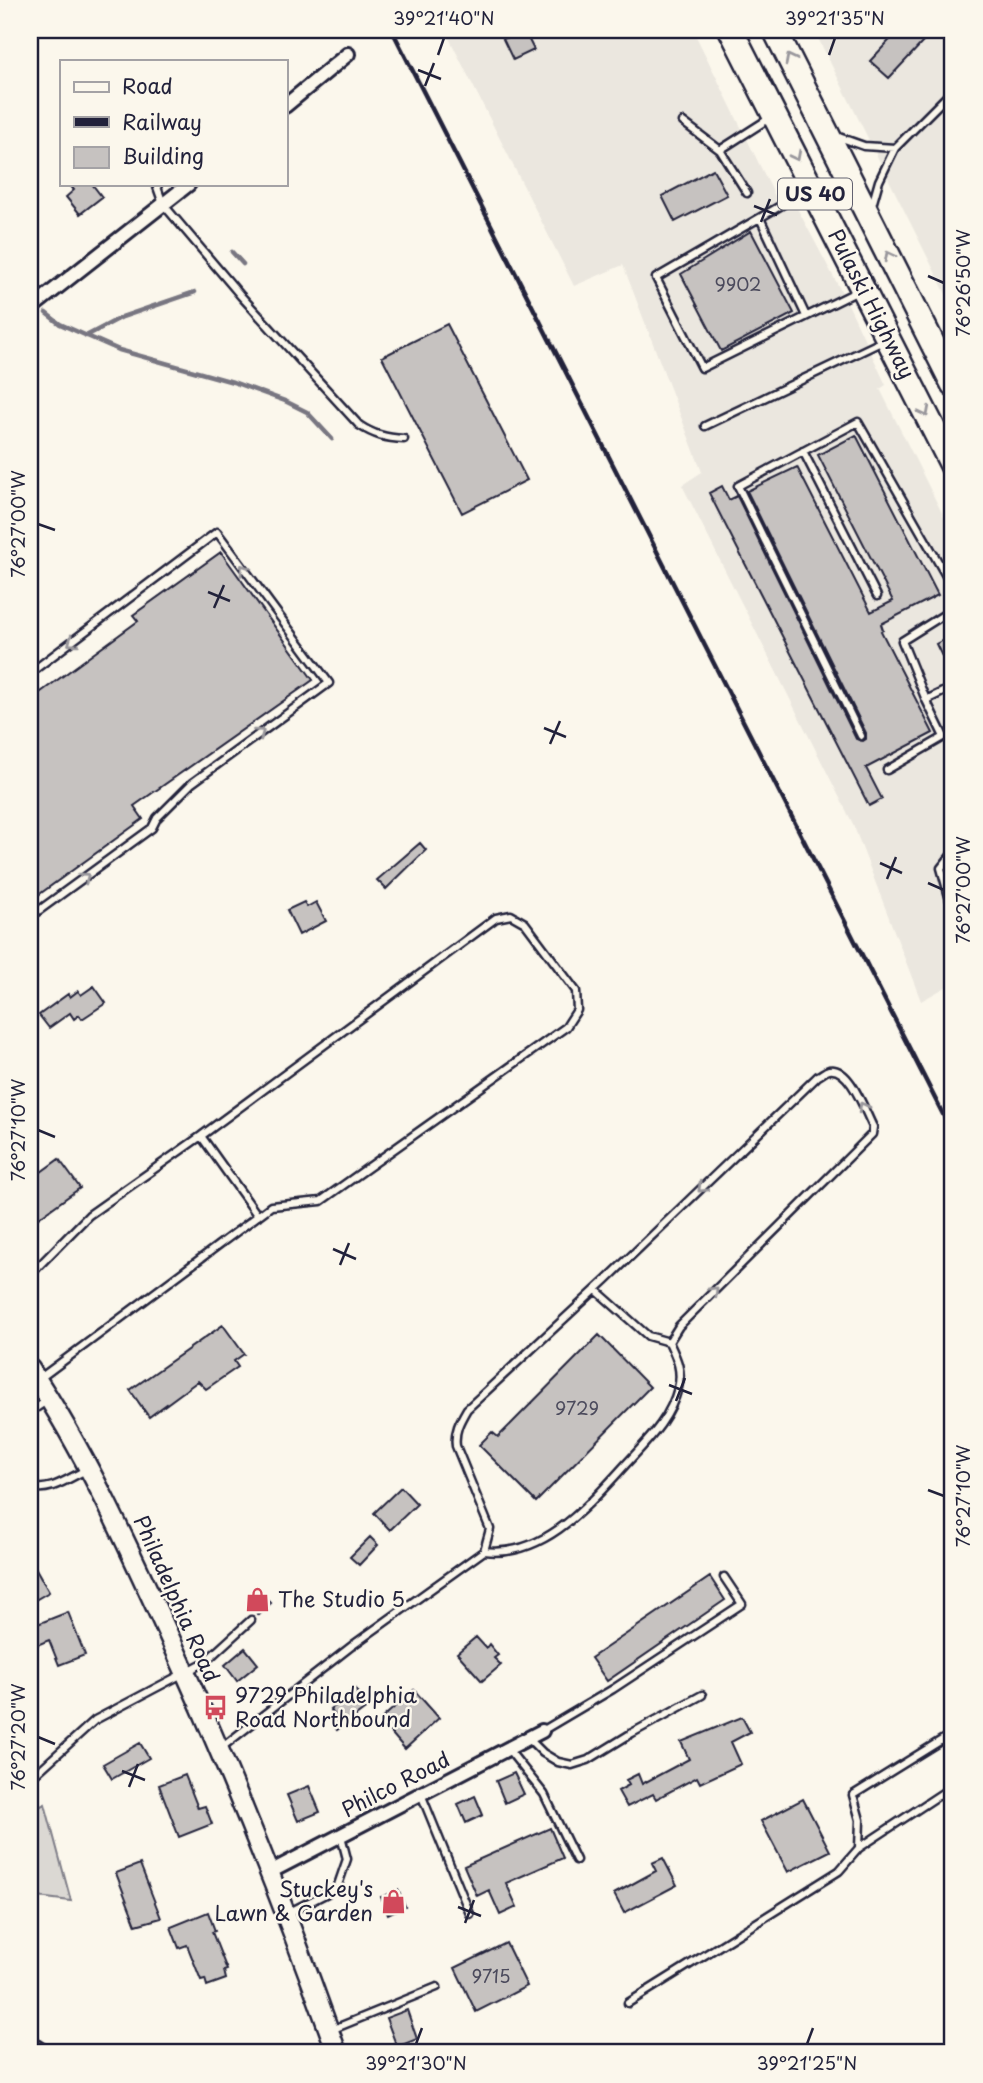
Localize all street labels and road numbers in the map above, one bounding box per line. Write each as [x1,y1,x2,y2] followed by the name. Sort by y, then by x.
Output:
[778,178,852,210] road number: US 40
[821,223,924,384] street label: Pulaski Highway
[127,1510,229,1687] street label: Philadelphia Road
[335,1742,455,1824] street label: Philco Road

